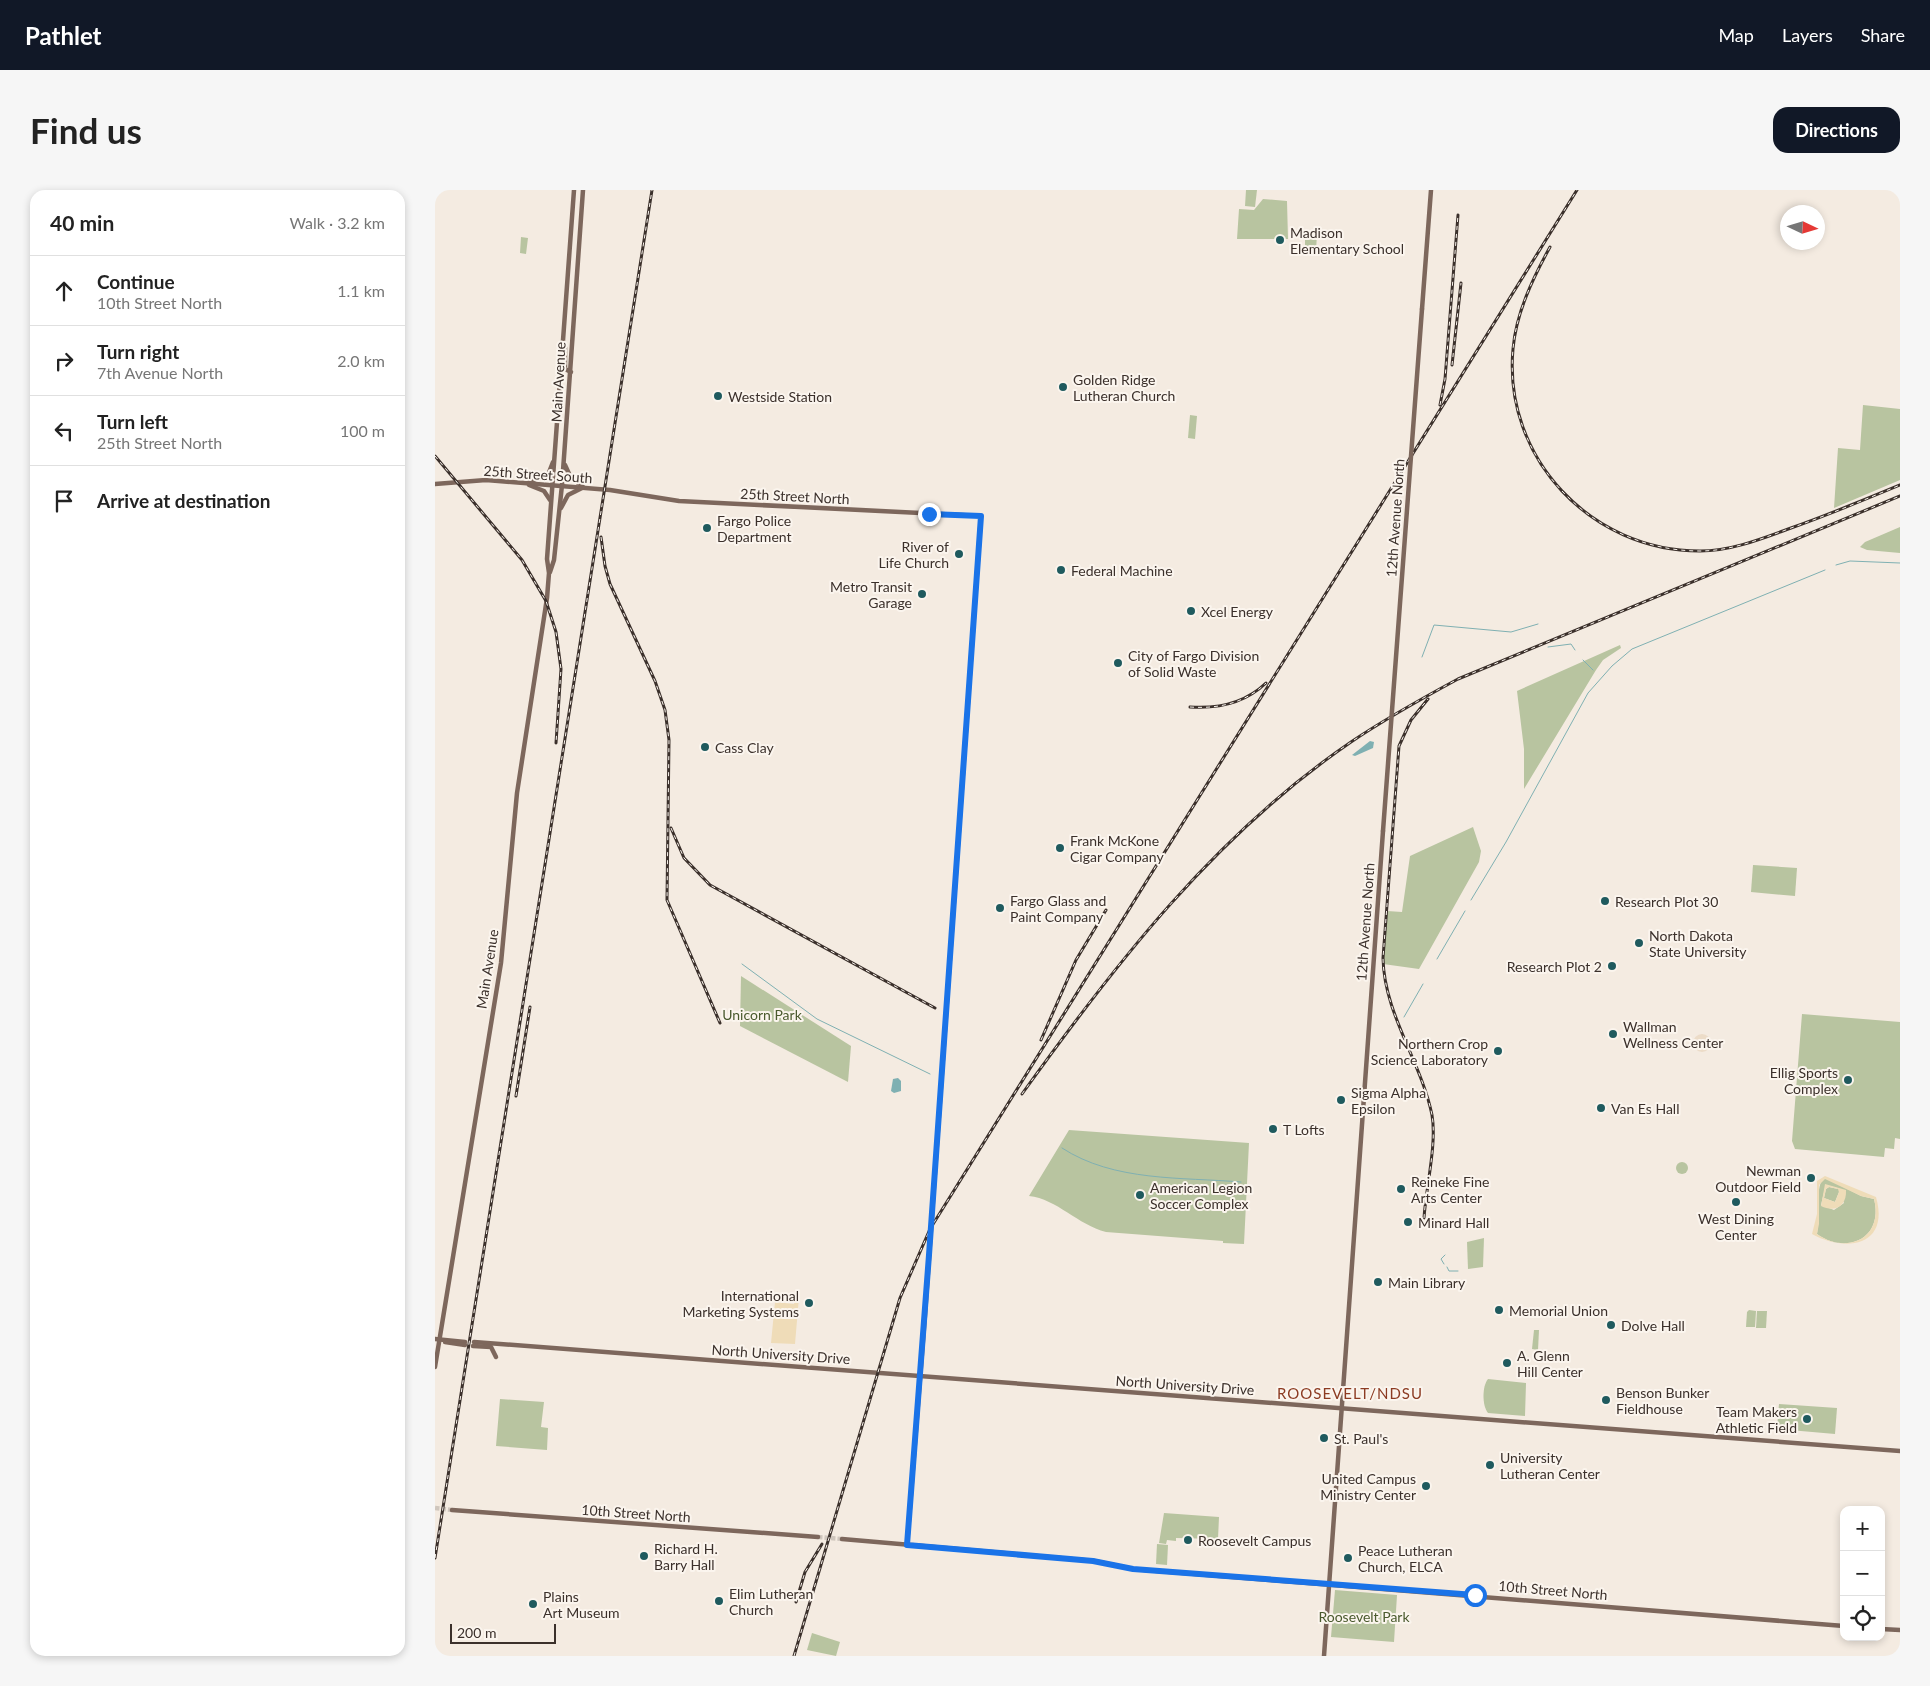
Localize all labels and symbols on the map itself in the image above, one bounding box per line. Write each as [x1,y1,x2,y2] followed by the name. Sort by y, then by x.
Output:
[1780,205,1825,250] north arrow
[1290,224,1404,257] place label: Madison Elementary School
[1274,234,1286,246] marker: Madison Elementary School
[547,341,569,423] street label: Main Avenue
[1073,371,1175,404] place label: Golden Ridge Lutheran Church
[1057,381,1069,393] marker: Golden Ridge Lutheran Church
[728,388,832,405] place label: Westside Station
[712,390,724,402] marker: Westside Station
[1382,458,1408,578] street label: 12th Avenue North
[483,462,593,486] street label: 25th Street South
[740,485,850,507] street label: 25th Street North
[918,503,941,526] route end
[717,512,792,545] place label: Fargo Police Department
[701,522,713,534] marker: Fargo Police Department
[879,538,949,571] place label: River of Life Church
[953,548,965,560] marker: River of Life Church
[1071,562,1173,579] place label: Federal Machine
[1055,564,1067,576] marker: Federal Machine
[830,578,912,611] place label: Metro Transit Garage
[916,588,928,600] marker: Metro Transit Garage
[1201,603,1274,620] place label: Xcel Energy
[1185,605,1197,617] marker: Xcel Energy
[1128,647,1259,680] place label: City of Fargo Division of Solid Waste
[1112,657,1124,669] marker: City of Fargo Division of Solid Waste
[715,739,774,756] place label: Cass Clay
[699,741,711,753] marker: Cass Clay
[1070,832,1164,865] place label: Frank McKone Cigar Company
[1054,842,1066,854] marker: Frank McKone Cigar Company
[1352,862,1378,982] street label: 12th Avenue North
[1010,892,1106,925] place label: Fargo Glass and Paint Company
[1615,893,1718,910] place label: Research Plot 30
[1599,895,1611,907] marker: Research Plot 30
[994,902,1006,914] marker: Fargo Glass and Paint Company
[1649,927,1747,960] place label: North Dakota State University
[472,928,502,1010] street label: Main Avenue
[1633,937,1645,949] marker: North Dakota State University
[1507,958,1602,975] place label: Research Plot 2
[1606,960,1618,972] marker: Research Plot 2
[722,1006,803,1023] park label: Unicorn Park
[1623,1018,1723,1051] place label: Wallman Wellness Center
[1607,1028,1619,1040] marker: Wallman Wellness Center
[1371,1035,1489,1068] place label: Northern Crop Science Laboratory
[1492,1045,1504,1057] marker: Northern Crop Science Laboratory
[1770,1064,1838,1097] place label: Ellig Sports Complex
[1842,1074,1854,1086] marker: Ellig Sports Complex
[1351,1084,1426,1117] place label: Sigma Alpha Epsilon
[1335,1094,1347,1106] marker: Sigma Alpha Epsilon
[1611,1100,1679,1117] place label: Van Es Hall
[1595,1102,1607,1114] marker: Van Es Hall
[1283,1121,1325,1138] place label: T Lofts
[1267,1123,1279,1135] marker: T Lofts
[1715,1162,1801,1195] place label: Newman Outdoor Field
[1805,1172,1817,1184] marker: Newman Outdoor Field
[1411,1173,1489,1206] place label: Reineke Fine Arts Center
[1150,1179,1252,1212] place label: American Legion Soccer Complex
[1395,1183,1407,1195] marker: Reineke Fine Arts Center
[1134,1189,1146,1201] marker: American Legion Soccer Complex
[1730,1196,1742,1208] marker: West Dining Center
[1698,1210,1774,1243] place label: West Dining Center
[1418,1214,1489,1231] place label: Minard Hall
[1402,1216,1414,1228] marker: Minard Hall
[1388,1274,1466,1291] place label: Main Library
[1372,1276,1384,1288] marker: Main Library
[682,1287,799,1320] place label: International Marketing Systems
[803,1297,815,1309] marker: International Marketing Systems
[1509,1302,1608,1319] place label: Memorial Union
[1493,1304,1505,1316] marker: Memorial Union
[1621,1317,1685,1334] place label: Dolve Hall
[1605,1319,1617,1331] marker: Dolve Hall
[711,1341,851,1367] street label: North University Drive
[1517,1347,1583,1380] place label: A. Glenn Hill Center
[1501,1357,1513,1369] marker: A. Glenn Hill Center
[1115,1372,1255,1398] street label: North University Drive
[1277,1384,1423,1402] district label: ROOSEVELT/NDSU
[1616,1384,1709,1417] place label: Benson Bunker Fieldhouse
[1600,1394,1612,1406] marker: Benson Bunker Fieldhouse
[1716,1403,1797,1436] place label: Team Makers Athletic Field
[1801,1413,1813,1425] marker: Team Makers Athletic Field
[1334,1430,1388,1447] place label: St. Paul's
[1318,1432,1330,1444] marker: St. Paul's
[1500,1449,1600,1482] place label: University Lutheran Center
[1484,1459,1496,1471] marker: University Lutheran Center
[1320,1470,1416,1503] place label: United Campus Ministry Center
[1420,1480,1432,1492] marker: United Campus Ministry Center
[581,1501,691,1525] street label: 10th Street North
[1198,1532,1311,1549] place label: Roosevelt Campus
[1182,1534,1194,1546] marker: Roosevelt Campus
[654,1540,718,1573] place label: Richard H. Barry Hall
[1358,1542,1453,1575] place label: Peace Lutheran Church, ELCA
[638,1550,650,1562] marker: Richard H. Barry Hall
[1342,1552,1354,1564] marker: Peace Lutheran Church, ELCA
[1498,1577,1608,1603] street label: 10th Street North
[1464,1584,1487,1607] route start
[729,1585,813,1618] place label: Elim Lutheran Church
[543,1588,620,1621] place label: Plains Art Museum
[713,1595,725,1607] marker: Elim Lutheran Church
[527,1598,539,1610] marker: Plains Art Museum
[1318,1608,1410,1625] park label: Roosevelt Park
[450,1621,556,1644] scale bar

